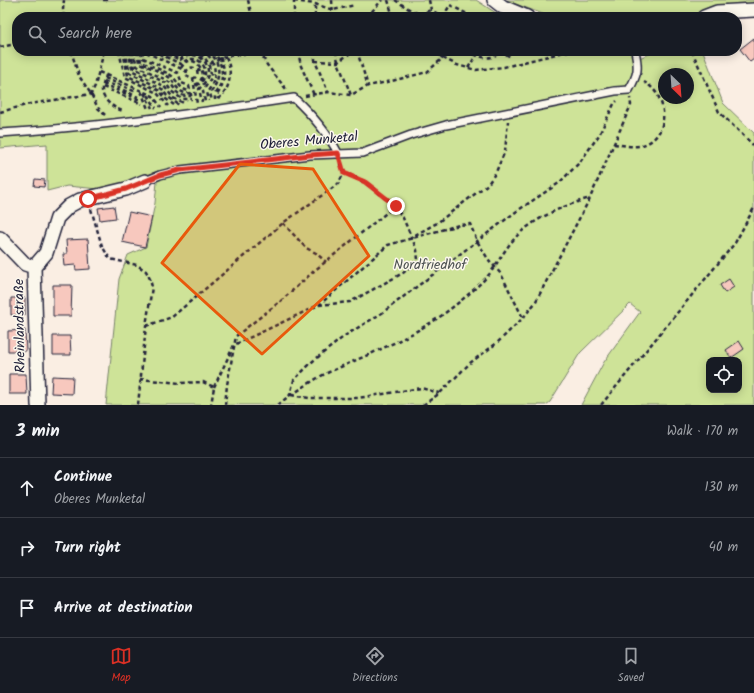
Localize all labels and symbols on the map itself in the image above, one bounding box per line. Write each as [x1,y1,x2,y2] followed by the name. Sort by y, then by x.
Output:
[658,68,694,104] north arrow
[259,126,359,156] street label: Oberes Munketal
[79,190,97,208] route start
[387,197,405,215] route end
[393,254,468,276] park label: Nordfriedhof
[8,278,32,373] street label: Rheinlandstraße

